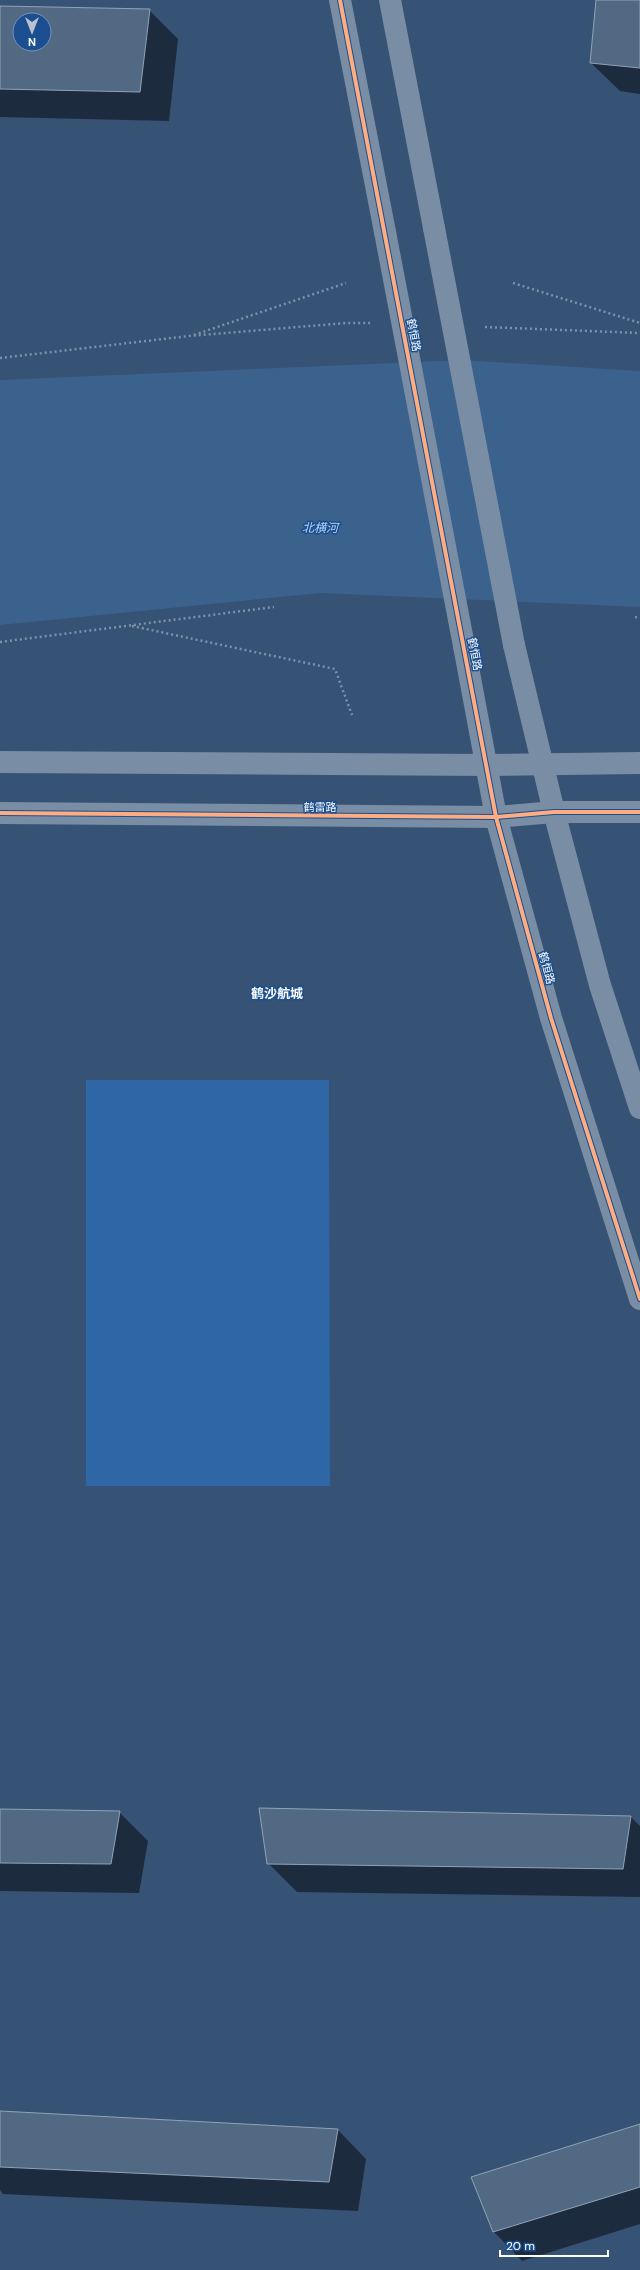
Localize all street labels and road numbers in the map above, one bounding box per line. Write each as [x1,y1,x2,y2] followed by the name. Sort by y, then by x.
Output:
[404,317,424,353] street label: 鹤恒路
[465,636,485,672] street label: 鹤恒路
[304,800,337,814] street label: 鹤雷路
[536,950,558,986] street label: 鹤恒路

